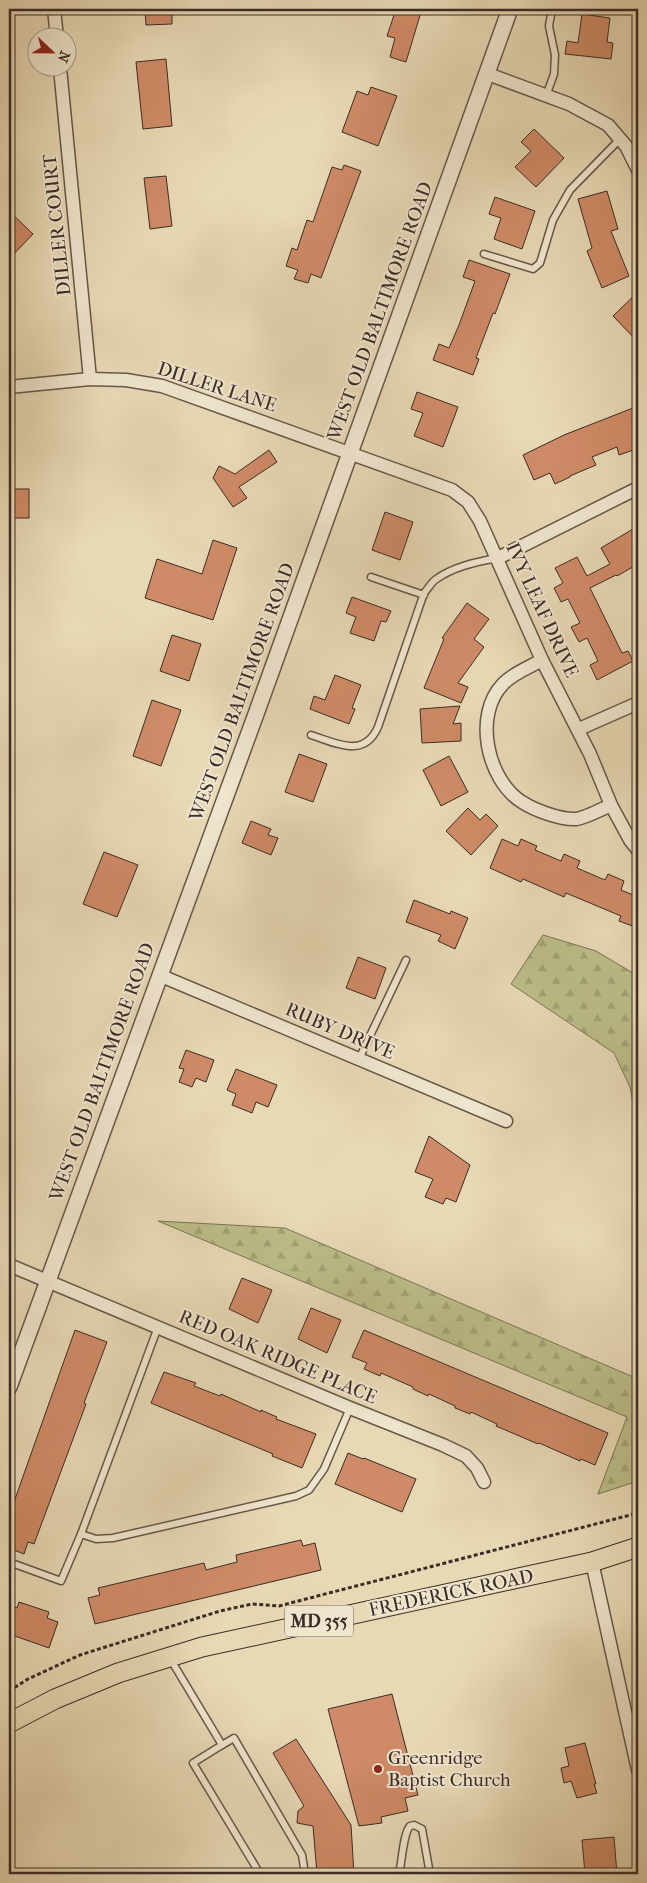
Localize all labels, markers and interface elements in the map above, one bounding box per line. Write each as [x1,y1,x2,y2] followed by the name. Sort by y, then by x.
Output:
[28,28,78,78] north arrow
[54,49,73,65] text: N
[39,153,75,297] street label: DILLER COURT
[323,179,437,444] street label: WEST OLD BALTIMORE ROAD
[155,357,280,417] street label: DILLER LANE
[501,539,583,681] street label: IVY LEAF DRIVE
[185,560,299,825] street label: WEST OLD BALTIMORE ROAD
[45,940,159,1205] street label: WEST OLD BALTIMORE ROAD
[282,998,398,1064] street label: RUBY DRIVE
[176,1305,381,1409] street label: RED OAK RIDGE PLACE
[367,1565,535,1621] street label: FREDERICK ROAD
[285,1605,353,1636] road number: MD 355
[388,1747,511,1791] place label: Greenridge Baptist Church
[372,1763,384,1775] marker: Greenridge Baptist Church

